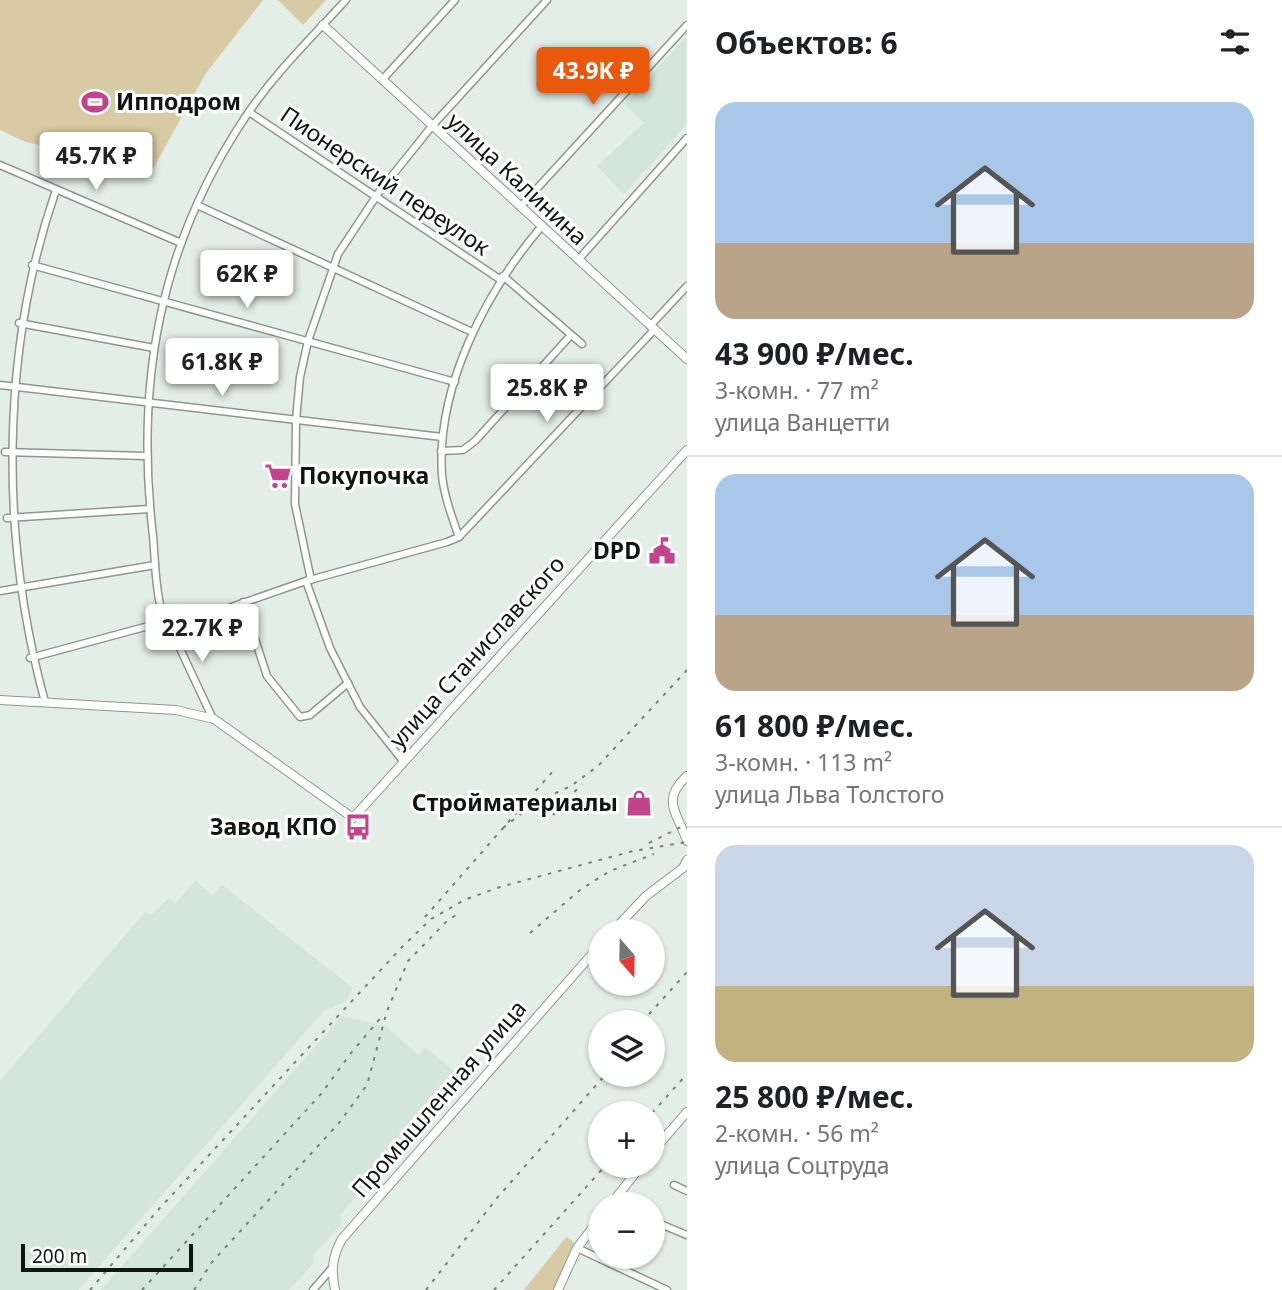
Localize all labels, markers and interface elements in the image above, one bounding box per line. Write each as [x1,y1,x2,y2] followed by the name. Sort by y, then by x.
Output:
[715,22,898,63] text: Объектов: 6
[1216,23,1254,61] icon: filters
[528,48,658,107] pin: 43.9K ₽
[553,54,633,86] text: 43.9K ₽
[116,85,241,117] place label: Ипподром
[80,87,110,117] sports icon: Ипподром
[275,98,497,263] street label: Пионерский переулок
[441,105,595,252] street label: улица Калинина
[31,132,161,192] pin: 45.7K ₽
[56,139,136,171] text: 45.7K ₽
[922,147,1048,273] icon: home
[198,250,296,310] pin: 62K ₽
[216,257,278,289] text: 62K ₽
[715,333,914,374] text: 43 900 ₽/мес.
[157,338,287,398] pin: 61.8K ₽
[182,345,262,377] text: 61.8K ₽
[482,364,612,424] pin: 25.8K ₽
[507,371,587,403] text: 25.8K ₽
[715,374,879,406] text: 3-комн. · 77 m²
[715,406,890,438] text: улица Ванцетти
[299,459,429,491] place label: Покупочка
[263,461,293,491] supermarket icon: Покупочка
[922,519,1048,645] icon: home
[593,534,641,566] place label: DPD
[647,536,677,566] public building icon: DPD
[381,548,571,754] street label: улица Станиславского
[137,604,267,664] pin: 22.7K ₽
[162,611,242,643] text: 22.7K ₽
[715,705,914,746] text: 61 800 ₽/мес.
[715,746,892,778] text: 3-комн. · 113 m²
[715,778,945,810] text: улица Льва Толстого
[412,786,618,818] place label: Стройматериалы
[624,788,654,818] shop icon: Стройматериалы
[210,810,337,842] place label: Завод КПО
[343,812,373,842] bus stop icon: Завод КПО
[922,890,1048,1016] icon: home
[588,919,665,996] north arrow
[588,919,665,1269] map controls
[344,993,533,1204] street label: Промышленная улица
[588,1010,665,1087] button: layers
[715,1076,914,1117] text: 25 800 ₽/мес.
[588,1101,665,1178] button: +
[715,1117,879,1149] text: 2-комн. · 56 m²
[715,1149,890,1181] text: улица Соцтруда
[588,1192,665,1269] button: −
[21,1241,192,1273] scale bar
[32,1243,87,1269] text: 200 m

